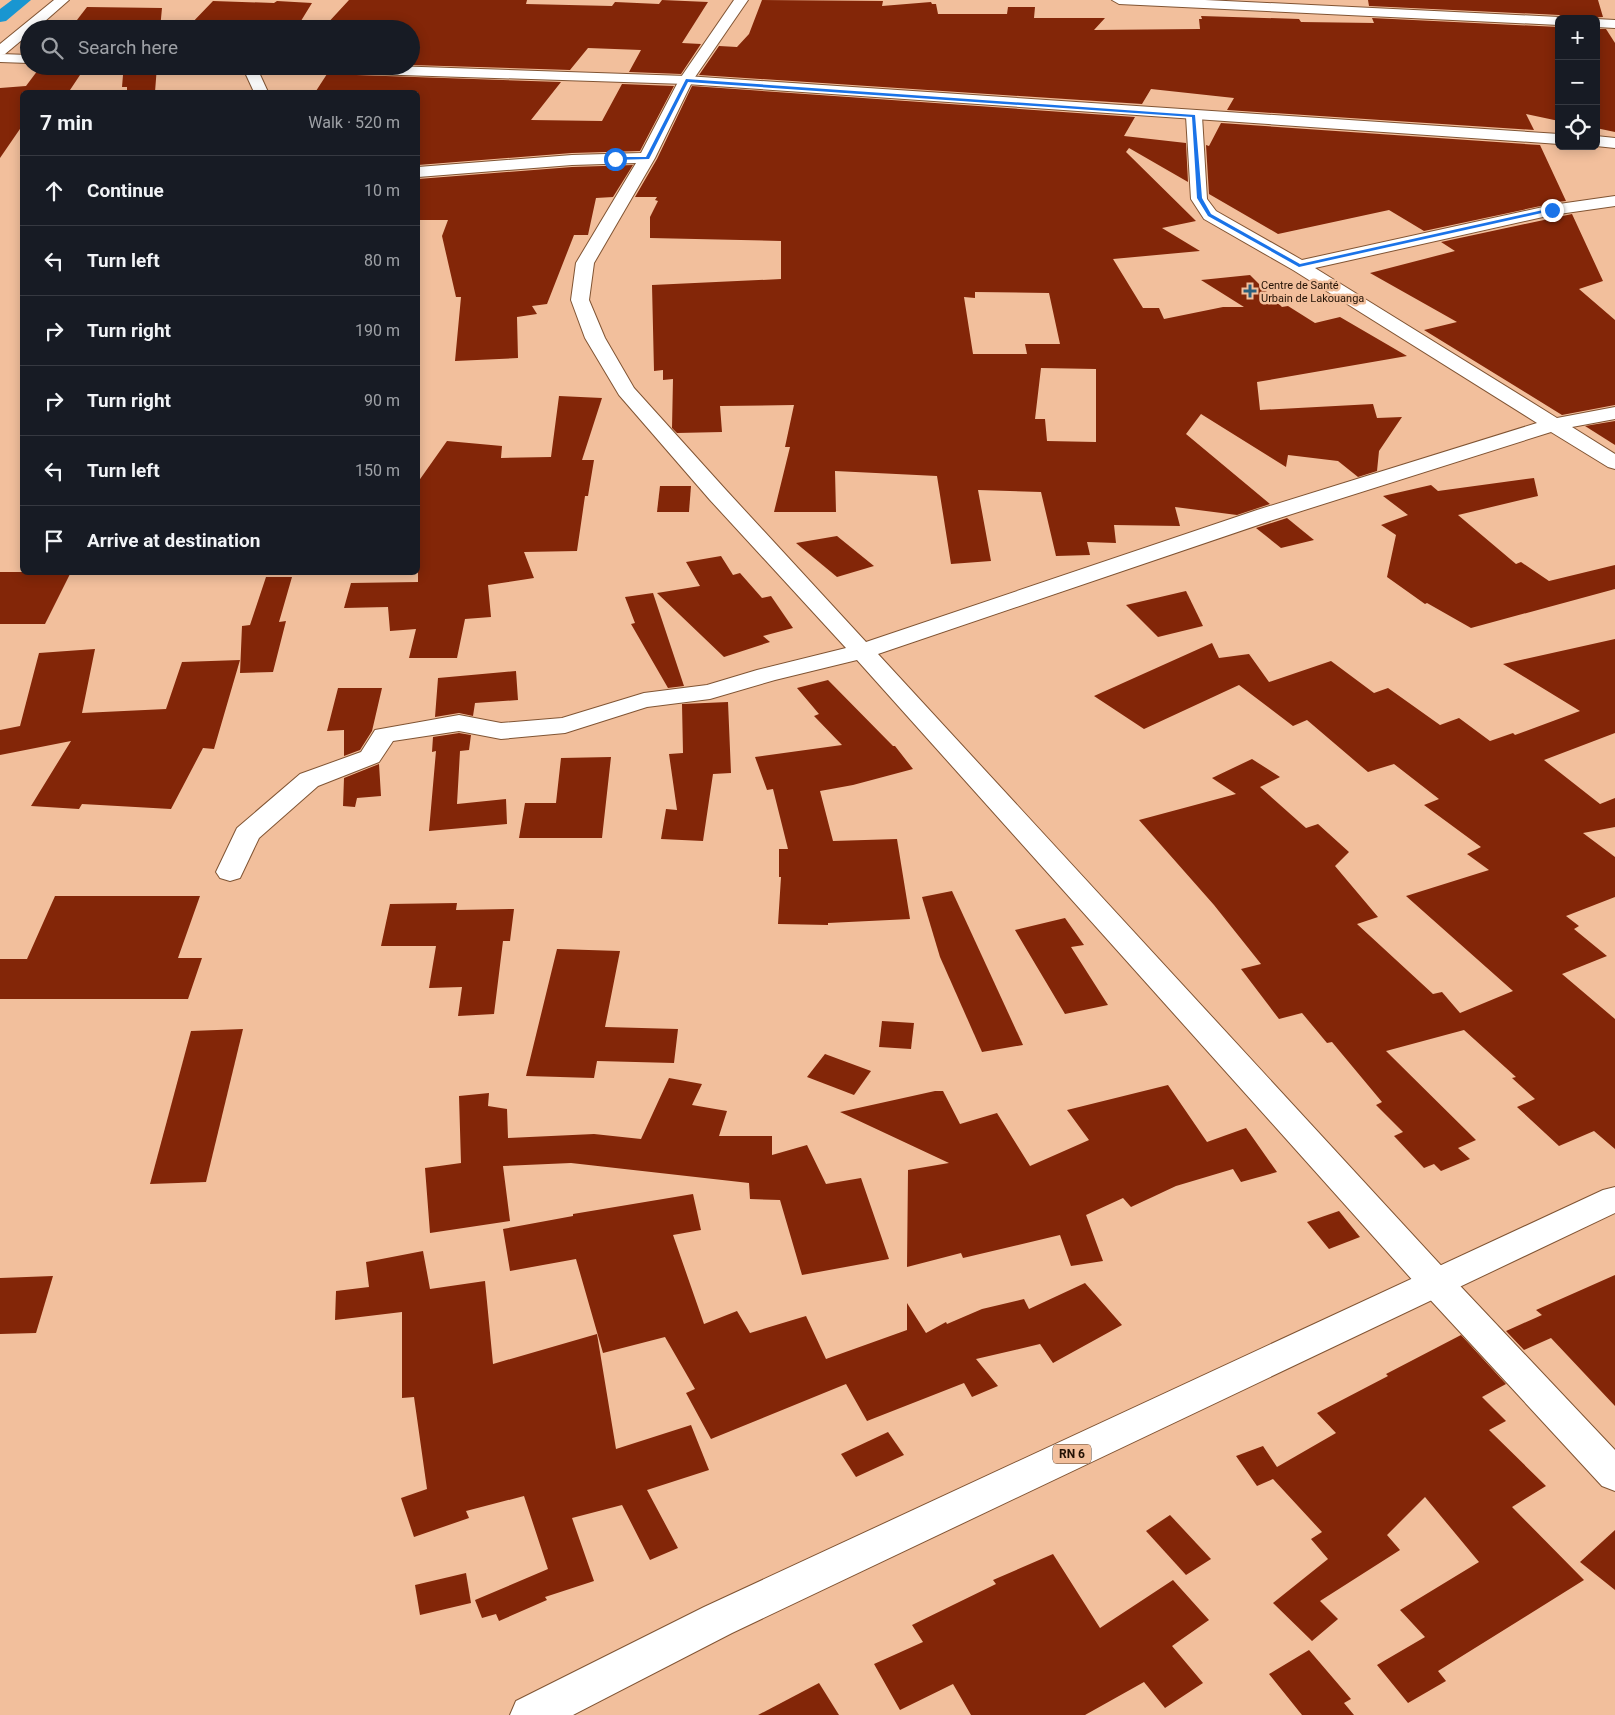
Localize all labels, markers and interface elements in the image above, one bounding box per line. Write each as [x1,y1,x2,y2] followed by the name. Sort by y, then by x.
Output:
[1555,15,1600,150] map controls
[1555,15,1600,60] button: +
[20,20,420,75] search box
[38,34,66,62] icon: search
[78,36,178,59] text: Search here
[1555,60,1600,105] button: −
[1555,105,1600,150] button: locate
[40,111,93,135] text: 7 min
[308,113,400,132] text: Walk · 520 m
[604,148,627,171] route start
[40,177,68,205] icon: ahead
[87,179,164,202] text: Continue
[364,181,400,200] text: 10 m
[1541,199,1564,222] route end
[40,247,68,275] icon: left
[87,249,160,272] text: Turn left
[364,251,400,270] text: 80 m
[1261,279,1364,305] place label: Centre de Santé Urbain de Lakouanga
[1243,284,1257,298] marker: Centre de Santé Urbain de Lakouanga
[40,317,68,345] icon: right
[87,319,171,342] text: Turn right
[355,321,400,340] text: 190 m
[40,387,68,415] icon: right
[87,389,171,412] text: Turn right
[364,391,400,410] text: 90 m
[40,457,68,485] icon: left
[87,459,160,482] text: Turn left
[355,461,400,480] text: 150 m
[40,527,68,555] icon: arrive
[87,529,260,552] text: Arrive at destination
[1053,1445,1091,1464] road number: RN 6

